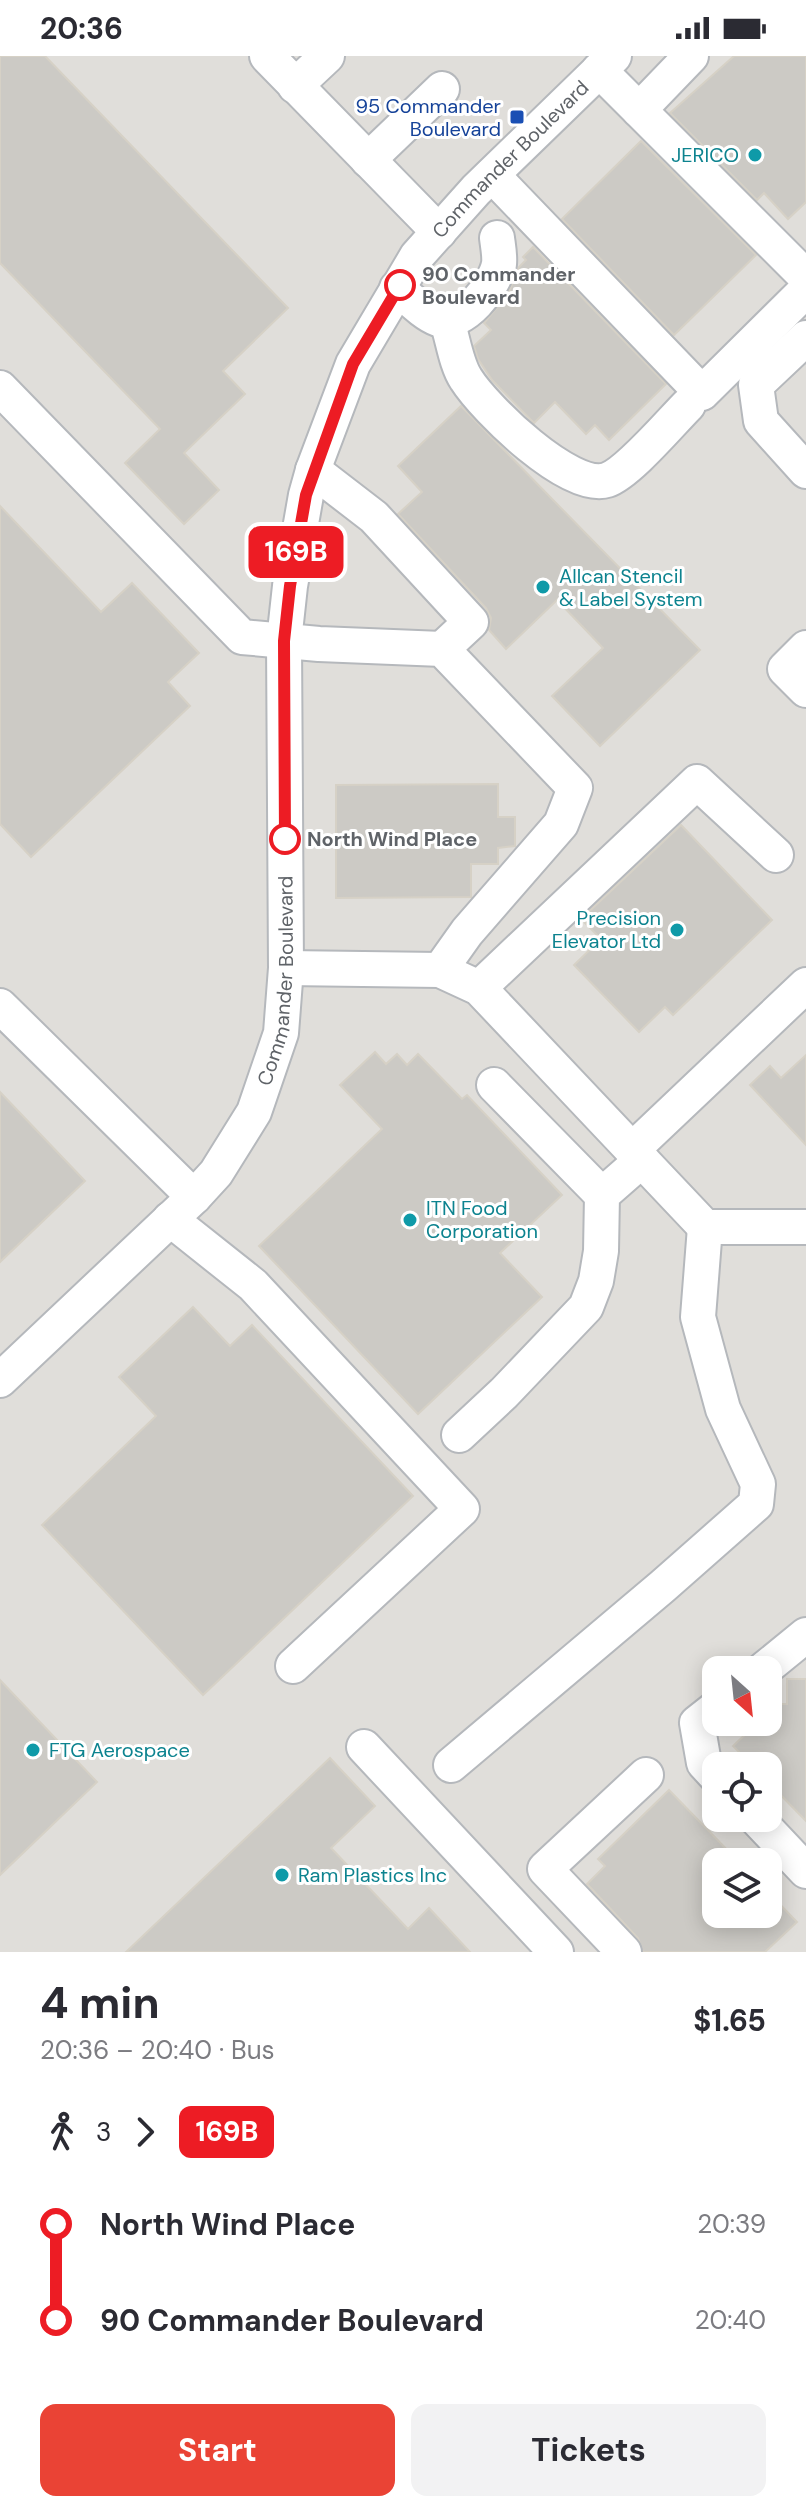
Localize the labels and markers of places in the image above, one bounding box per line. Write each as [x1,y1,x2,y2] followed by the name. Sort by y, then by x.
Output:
[355,93,501,142] place label: 95 Commander Boulevard
[508,108,526,126] marker: 95 Commander Boulevard
[671,142,739,168] place label: JERICO
[746,146,764,164] marker: JERICO
[422,261,575,310] place label: 90 Commander Boulevard
[385,270,415,300] marker: 90 Commander Boulevard
[559,563,703,612] place label: Allcan Stencil & Label System
[534,578,552,596] marker: Allcan Stencil & Label System
[270,824,300,854] marker: North Wind Place
[307,826,477,852] place label: North Wind Place
[552,905,661,954] place label: Precision Elevator Ltd
[668,921,686,939] marker: Precision Elevator Ltd
[426,1195,538,1244] place label: ITN Food Corporation
[401,1211,419,1229] marker: ITN Food Corporation
[49,1737,190,1763] place label: FTG Aerospace
[24,1741,42,1759] marker: FTG Aerospace
[298,1862,447,1888] place label: Ram Plastics Inc
[273,1866,291,1884] marker: Ram Plastics Inc

